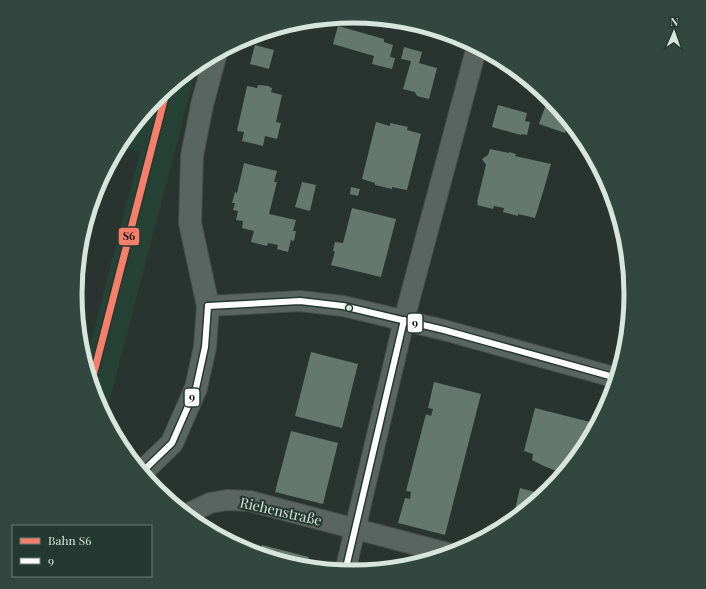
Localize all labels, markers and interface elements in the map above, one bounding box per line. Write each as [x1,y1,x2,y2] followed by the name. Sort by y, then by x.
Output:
[654,12,694,52] north arrow
[670,14,679,29] text: N
[118,227,140,246] line badge: S6
[123,228,135,243] text: S6
[344,303,354,313] unlabelled marker
[407,313,423,333] line badge: 9
[412,315,418,330] text: 9
[184,388,200,407] line badge: 9
[189,389,195,404] text: 9
[238,492,324,530] street label: Riehenstraße
[12,525,152,577] legend
[48,532,91,548] text: Bahn S6
[48,552,54,568] text: 9

